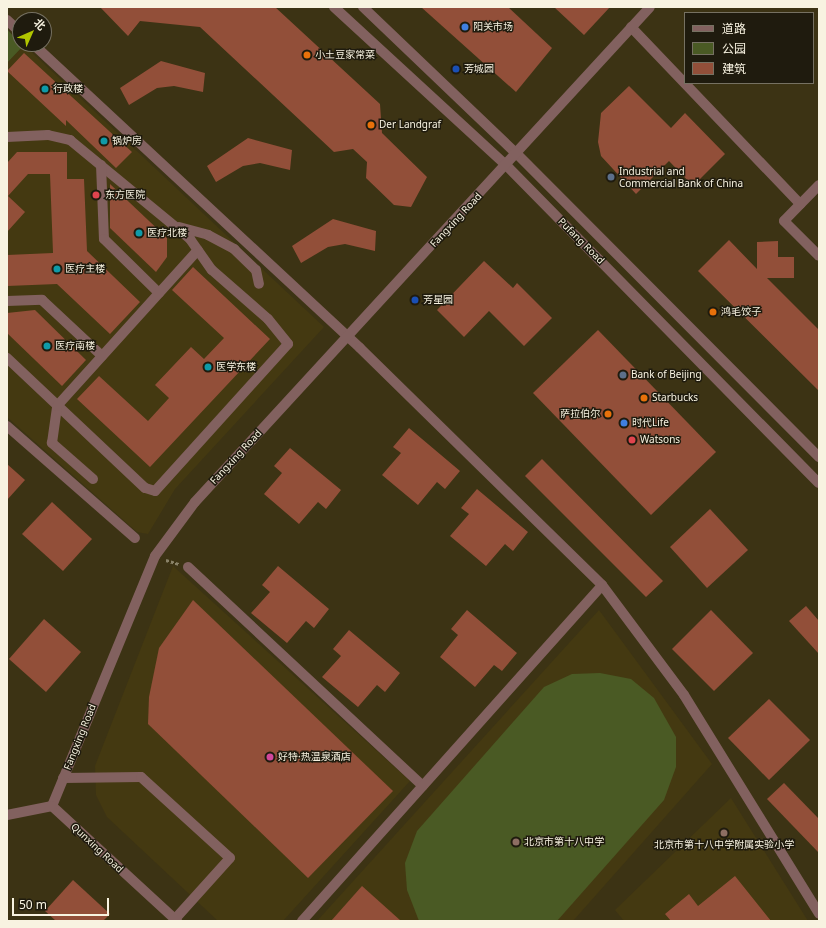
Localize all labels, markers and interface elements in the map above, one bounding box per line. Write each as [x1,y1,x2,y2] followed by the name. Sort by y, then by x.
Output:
[12,12,52,52] north arrow
[684,12,814,84] legend
[31,15,49,33] text: 北
[722,20,746,37] text: 道路
[473,21,513,33] place label: 阳关市场
[460,22,470,32] marker: 阳关市场
[722,40,746,57] text: 公园
[315,49,375,61] place label: 小土豆家常菜
[302,50,312,60] marker: 小土豆家常菜
[722,60,746,77] text: 建筑
[464,63,494,75] place label: 芳城园
[451,64,461,74] marker: 芳城园
[53,83,83,95] place label: 行政楼
[40,84,50,94] marker: 行政楼
[379,119,441,131] place label: Der Landgraf
[366,120,376,130] marker: Der Landgraf
[112,135,142,147] place label: 锅炉房
[99,136,109,146] marker: 锅炉房
[619,165,743,188] place label: Industrial and Commercial Bank of China
[606,172,616,182] marker: Industrial and Commercial Bank of China
[90,189,102,201] marker: 东方医院
[105,189,145,201] place label: 东方医院
[428,190,484,250] street label: Fangxing Road
[555,215,607,267] street label: Pufang Road
[147,227,187,239] place label: 医疗北楼
[134,228,144,238] marker: 医疗北楼
[65,263,105,275] place label: 医疗主楼
[52,264,62,274] marker: 医疗主楼
[423,294,453,306] place label: 芳星园
[410,295,420,305] marker: 芳星园
[721,306,761,318] place label: 鸿毛饺子
[708,307,718,317] marker: 鸿毛饺子
[55,340,95,352] place label: 医疗南楼
[42,341,52,351] marker: 医疗南楼
[216,361,256,373] place label: 医学东楼
[203,362,213,372] marker: 医学东楼
[631,369,702,381] place label: Bank of Beijing
[618,370,628,380] marker: Bank of Beijing
[652,392,698,404] place label: Starbucks
[639,393,649,403] marker: Starbucks
[560,408,600,420] place label: 萨拉伯尔
[603,409,613,419] marker: 萨拉伯尔
[632,417,669,429] place label: 时代Life
[619,418,629,428] marker: 时代Life
[208,427,264,487] street label: Fangxing Road
[640,434,680,446] place label: Watsons
[627,435,637,445] marker: Watsons
[61,702,99,772] street label: Fangxing Road
[278,751,351,763] place label: 好特·热温泉酒店
[265,752,275,762] marker: 好特·热温泉酒店
[68,821,126,875] street label: Qunxing Road
[719,828,729,838] marker: 北京市第十八中学附属实验小学
[524,836,604,848] place label: 北京市第十八中学
[511,837,521,847] marker: 北京市第十八中学
[654,839,794,851] place label: 北京市第十八中学附属实验小学
[14,890,111,916] scale bar
[19,896,47,913] text: 50 m

